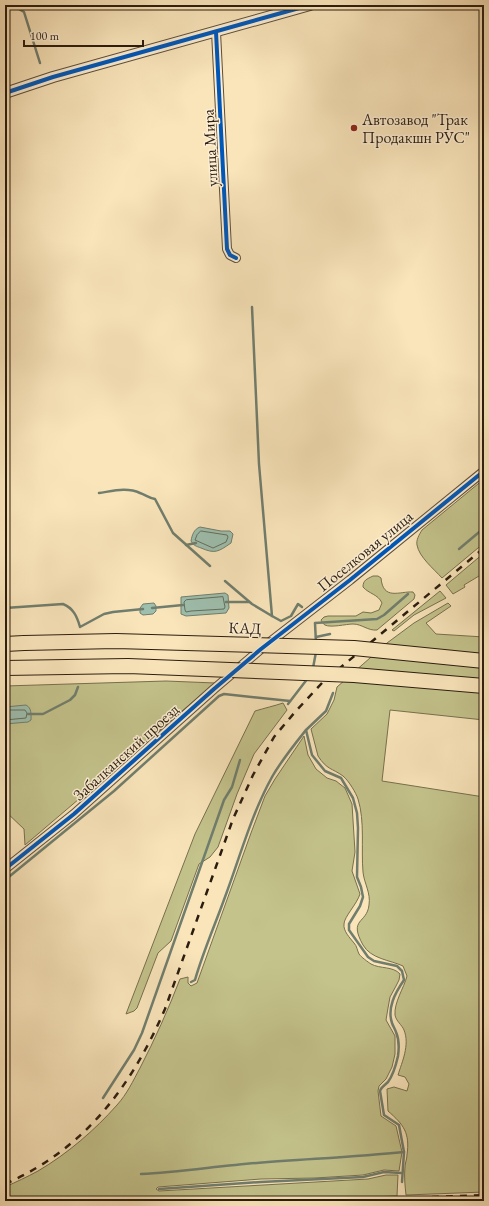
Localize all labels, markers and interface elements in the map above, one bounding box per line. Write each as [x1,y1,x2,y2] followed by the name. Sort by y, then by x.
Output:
[24,22,143,48] scale bar
[30,28,60,44] text: 100 m
[197,108,223,187] street label: улица Мира
[361,109,470,148] place label: Автозавод "Трак Продакшн РУС"
[349,123,359,133] marker: Автозавод "Трак Продакшн РУС"
[313,506,418,596] street label: Поселковая улица
[228,617,262,639] street label: КАД
[69,698,184,805] street label: Забалканский проезд

